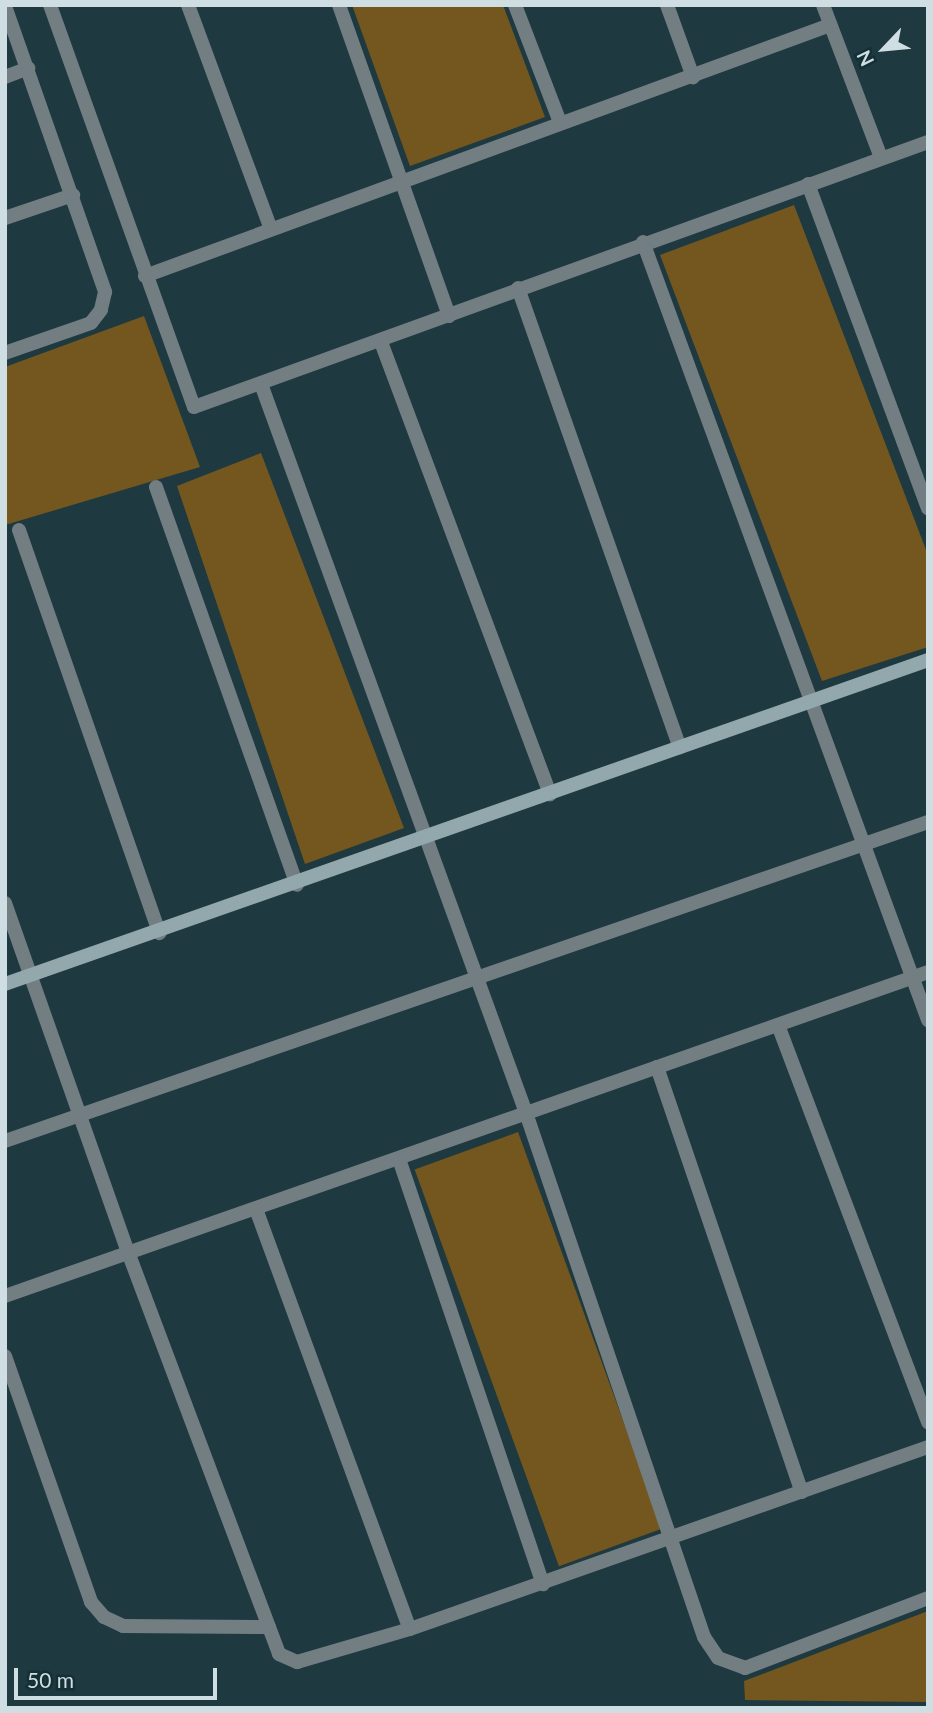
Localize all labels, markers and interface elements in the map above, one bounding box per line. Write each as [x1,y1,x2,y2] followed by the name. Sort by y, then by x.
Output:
[849,14,919,84] north arrow
[851,47,878,70] text: N
[18,1654,220,1698] scale bar
[27,1667,74,1692] text: 50 m

